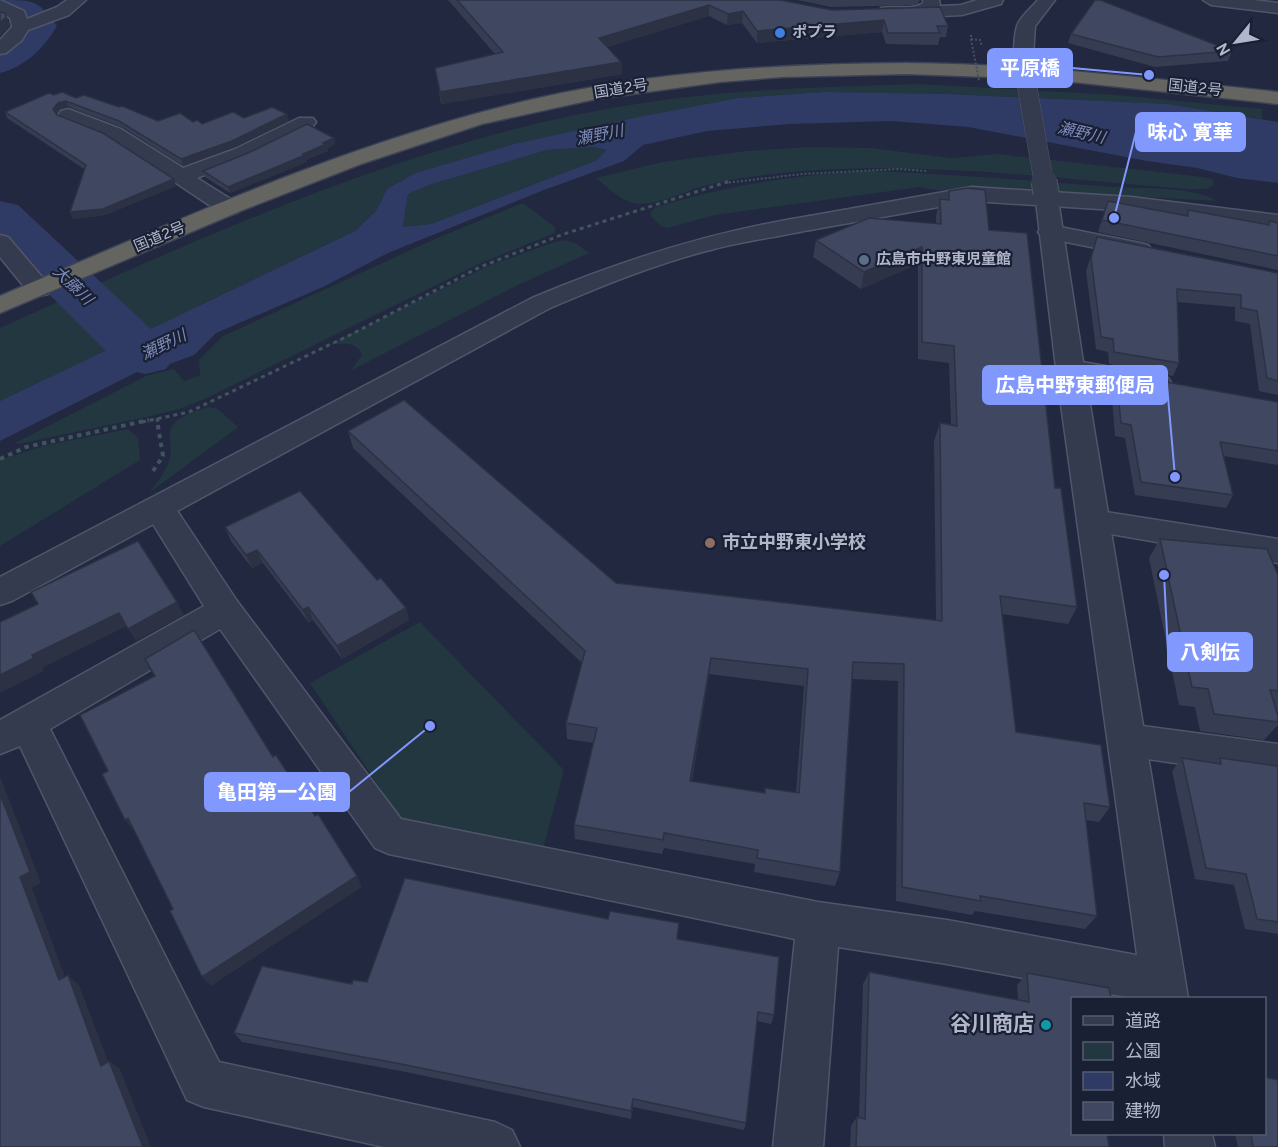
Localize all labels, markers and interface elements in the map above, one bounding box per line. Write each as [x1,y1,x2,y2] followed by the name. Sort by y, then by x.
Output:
[1206,12,1266,72] north arrow
[792,24,837,43] place label: ポプラ
[773,26,787,40] marker: ポプラ
[1213,39,1236,58] text: N
[988,49,1072,87] callout: 平原橋
[1000,57,1060,83] text: 平原橋
[593,76,649,104] street label: 国道2号
[1167,77,1223,101] street label: 国道2号
[1136,113,1245,151] callout: 味心 寛華
[1055,119,1109,150] water label: 瀬野川
[575,121,627,150] water label: 瀬野川
[1148,121,1233,147] text: 味心 寛華
[131,219,189,257] street label: 国道2号
[876,250,1011,270] place label: 広島市中野東児童館
[857,253,871,267] marker: 広島市中野東児童館
[48,262,98,311] water label: 大藤川
[138,326,192,366] water label: 瀬野川
[983,366,1167,404] callout: 広島中野東郵便局
[995,374,1155,400] text: 広島中野東郵便局
[722,532,866,555] place label: 市立中野東小学校
[703,536,717,550] marker: 市立中野東小学校
[1168,633,1252,671] callout: 八剣伝
[1180,641,1240,667] text: 八剣伝
[205,773,349,811] callout: 亀田第一公園
[217,781,337,807] text: 亀田第一公園
[1071,997,1266,1135] legend
[1125,1011,1161,1034] text: 道路
[950,1012,1034,1039] place label: 谷川商店
[1039,1018,1053,1032] marker: 谷川商店
[1125,1041,1161,1064] text: 公園
[1125,1071,1161,1094] text: 水域
[1125,1101,1161,1124] text: 建物

